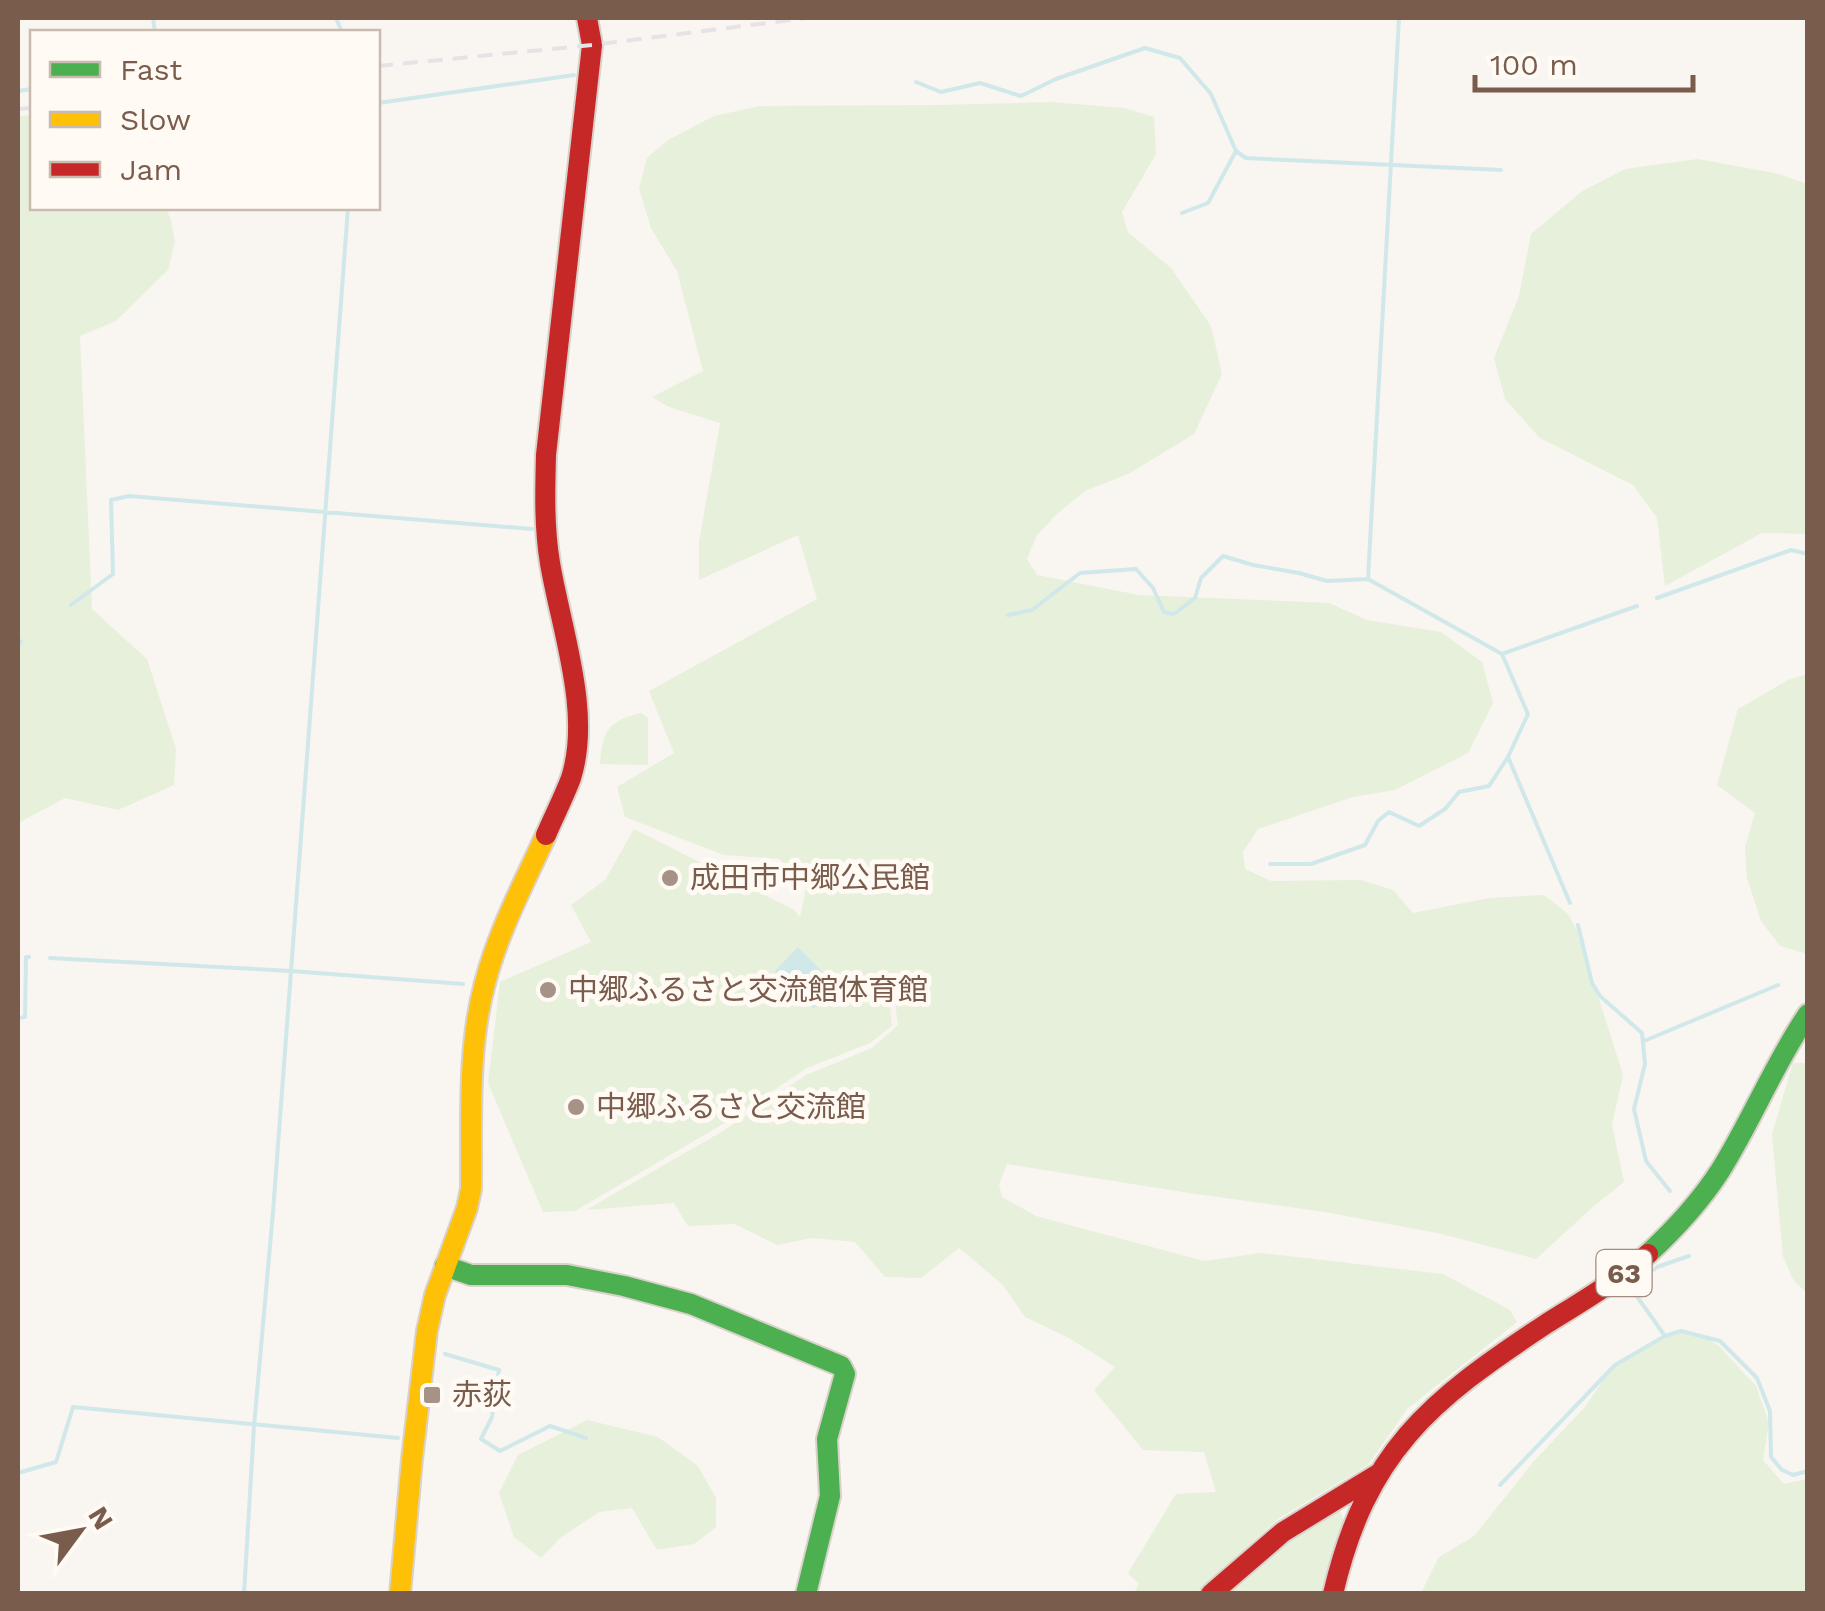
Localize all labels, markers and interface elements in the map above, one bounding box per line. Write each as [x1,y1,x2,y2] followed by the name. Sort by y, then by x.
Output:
[30,30,380,210] legend
[1475,30,1692,92] scale bar
[1490,47,1578,82] text: 100 m
[120,52,183,87] text: Fast
[120,102,191,137] text: Slow
[120,152,182,187] text: Jam
[690,860,930,895] place label: 成田市中郷公民館
[659,867,681,889] marker: 成田市中郷公民館
[568,972,928,1007] place label: 中郷ふるさと交流館体育館
[537,979,559,1001] marker: 中郷ふるさと交流館体育館
[596,1089,866,1124] place label: 中郷ふるさと交流館
[565,1096,587,1118] marker: 中郷ふるさと交流館
[1596,1250,1652,1296] road number: 63
[452,1377,512,1412] place label: 赤荻
[421,1384,443,1406] marker: 赤荻
[30,1481,130,1581] north arrow
[81,1500,120,1536] text: N

